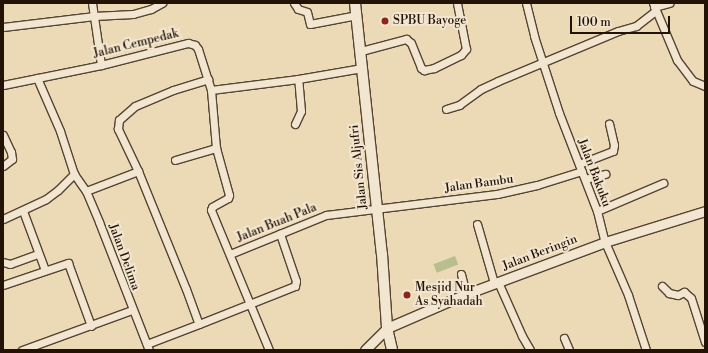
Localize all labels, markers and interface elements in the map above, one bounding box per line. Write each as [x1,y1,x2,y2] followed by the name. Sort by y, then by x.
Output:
[572,8,672,34] scale bar
[393,14,466,28] place label: SPBU Bayoge
[577,15,611,30] text: 100 m
[380,16,390,26] marker: SPBU Bayoge
[92,26,180,62] street label: Jalan Cempedak
[347,124,371,210] street label: Jalan Sis Aljufri
[574,137,614,209] street label: Jalan Bakuku
[444,172,514,196] street label: Jalan Bambu
[235,200,319,246] street label: Jalan Buah Pala
[105,222,143,292] street label: Jalan Delima
[501,232,579,274] street label: Jalan Beringin
[415,281,483,309] place label: Mesjid Nur As Syahadah
[402,290,412,300] marker: Mesjid Nur As Syahadah

